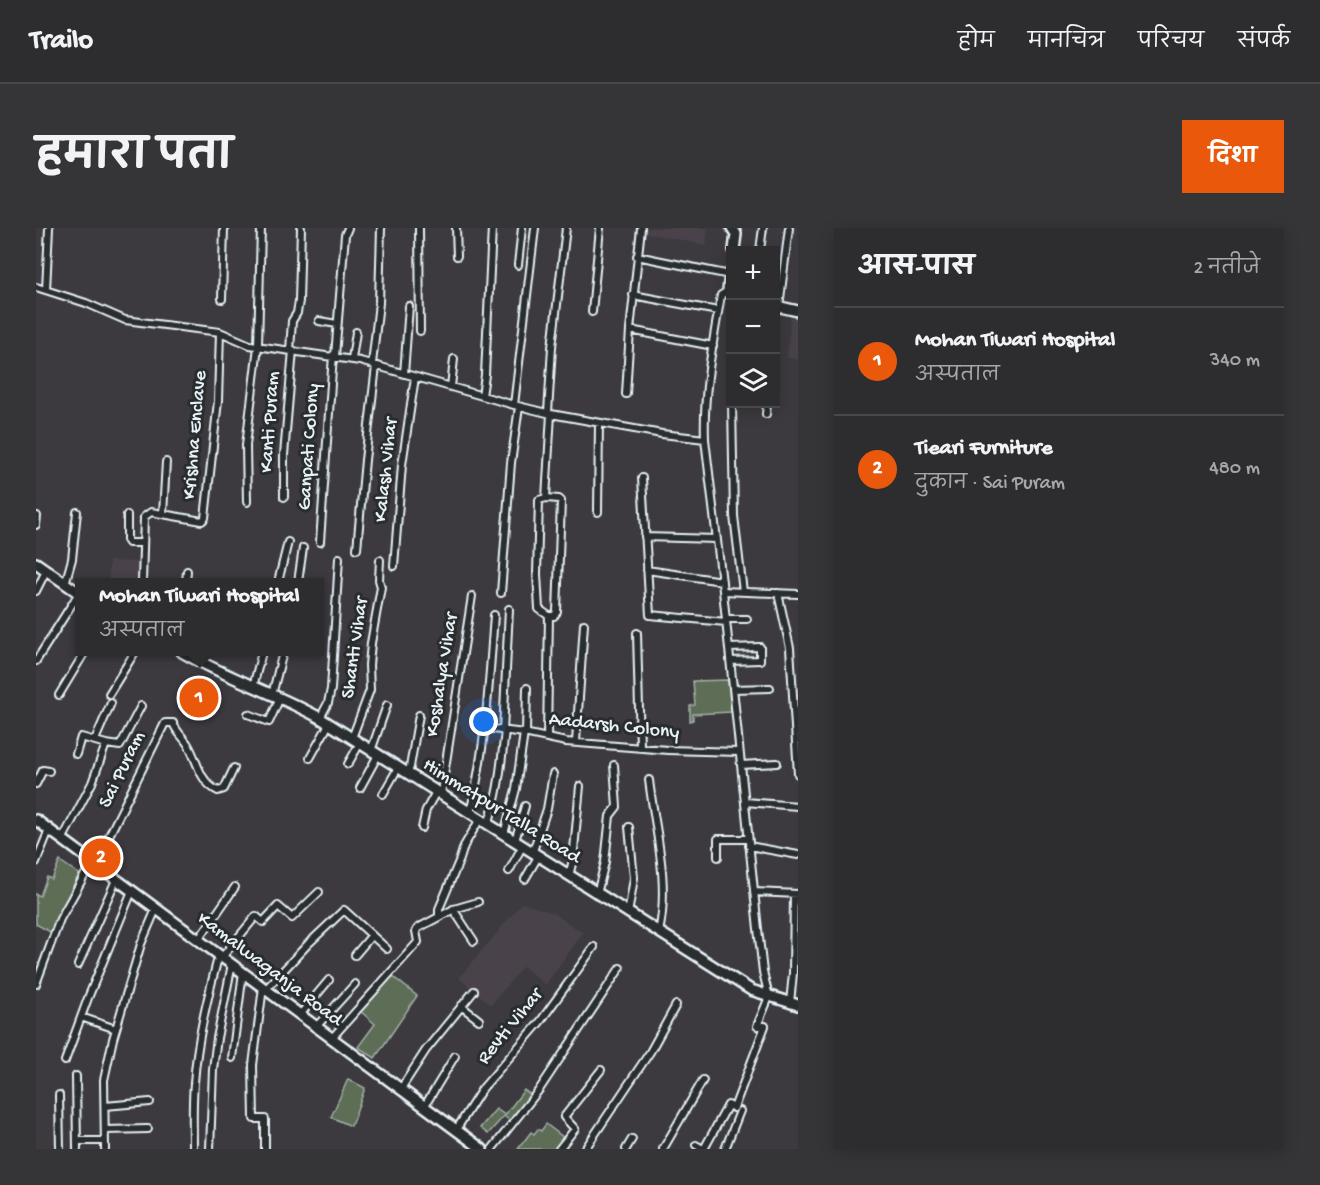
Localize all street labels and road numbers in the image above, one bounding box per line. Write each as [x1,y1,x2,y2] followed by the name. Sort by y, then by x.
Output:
[179,369,213,500] street label: Krishna Enclave
[256,370,286,474] street label: Kanti Puram
[294,383,326,511] street label: Ganpati Colony
[370,415,404,523] street label: Kalash Vihar
[337,594,375,700] street label: Shanti Vihar
[422,610,464,739] street label: Koshalya Vihar
[548,709,680,745] street label: Aadarsh Colony
[95,728,151,812] street label: Sai Puram
[418,754,586,871] street label: Himmatpur Talla Road
[192,908,348,1033] street label: Kamalwaganja Road
[473,983,550,1070] street label: Revti Vihar

